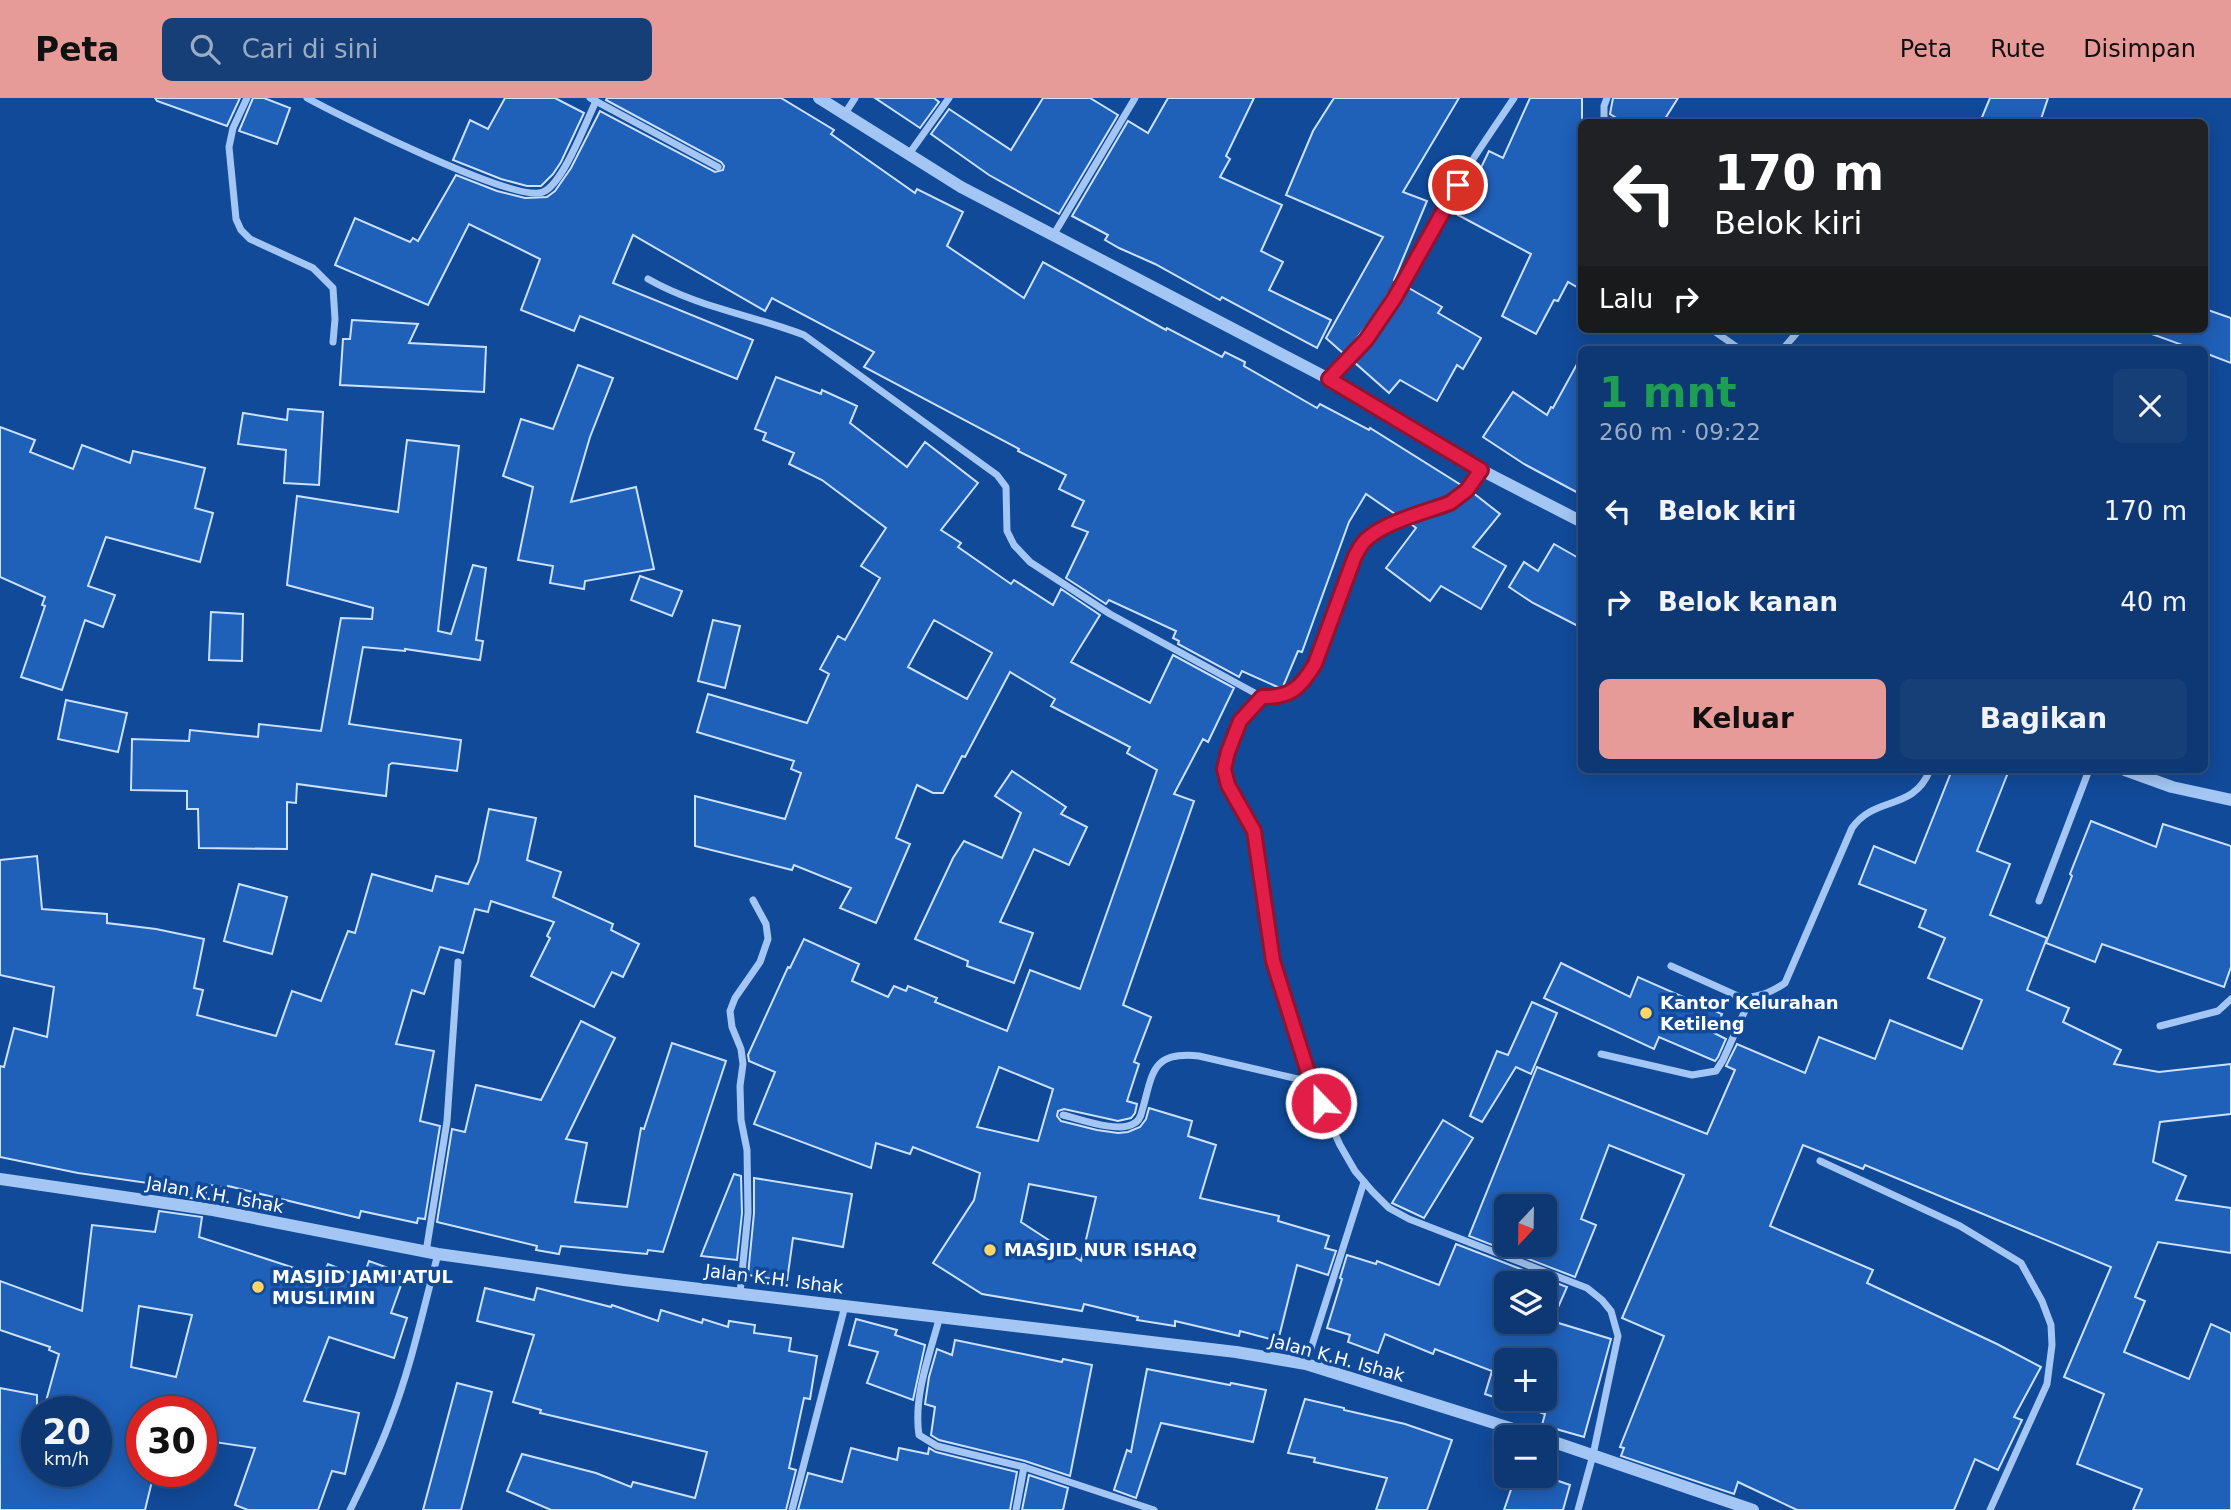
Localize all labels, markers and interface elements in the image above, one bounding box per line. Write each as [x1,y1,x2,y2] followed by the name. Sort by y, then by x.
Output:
[162,18,652,81] search box
[35,30,120,69] text: Peta
[186,30,224,68] icon: search
[242,34,378,64] text: Cari di sini
[1900,35,1952,63] text: Peta
[1990,35,2045,63] text: Rute
[2083,35,2196,63] text: Disimpan
[1714,145,1884,202] text: 170 m
[1599,147,1690,238] icon: left
[1428,155,1488,215] pin
[1439,166,1477,204] icon: arrive
[1714,204,1862,242] text: Belok kiri
[1667,280,1705,318] icon: right
[1599,284,1653,314] text: Lalu
[1599,368,1737,417] text: 1 mnt
[2113,369,2187,443] button: close
[1599,419,1761,445] text: 260 m · 09:22
[1599,492,1637,530] icon: left
[1658,496,1797,526] text: Belok kiri
[2104,496,2187,526] text: 170 m
[1599,583,1637,621] icon: right
[1658,587,1838,617] text: Belok kanan
[2120,587,2187,617] text: 40 m
[1599,679,1886,759] button: Keluar
[1900,679,2187,759] button: Bagikan
[1660,992,1839,1034] place label: Kantor Kelurahan Ketileng
[1638,1005,1654,1021] marker: Kantor Kelurahan Ketileng
[1284,1066,1358,1140] position arrow
[144,1172,286,1217] street label: Jalan K.H. Ishak
[1494,1194,1558,1256] north arrow
[1494,1194,1557,1488] map controls
[1004,1239,1197,1260] place label: MASJID NUR ISHAQ
[982,1242,998,1258] marker: MASJID NUR ISHAQ
[703,1259,845,1297] street label: Jalan K.H. Ishak
[272,1266,453,1308] place label: MASJID JAMI'ATUL MUSLIMIN
[1494,1271,1557,1334] button: layers
[250,1279,266,1295] marker: MASJID JAMI'ATUL MUSLIMIN
[1266,1329,1408,1386] street label: Jalan K.H. Ishak
[1494,1348,1557,1411] button: +
[126,1396,217,1487] speed limit sign: 30
[42,1412,91,1452] text: 20
[1494,1425,1557,1488] button: −
[44,1448,89,1469] text: km/h

